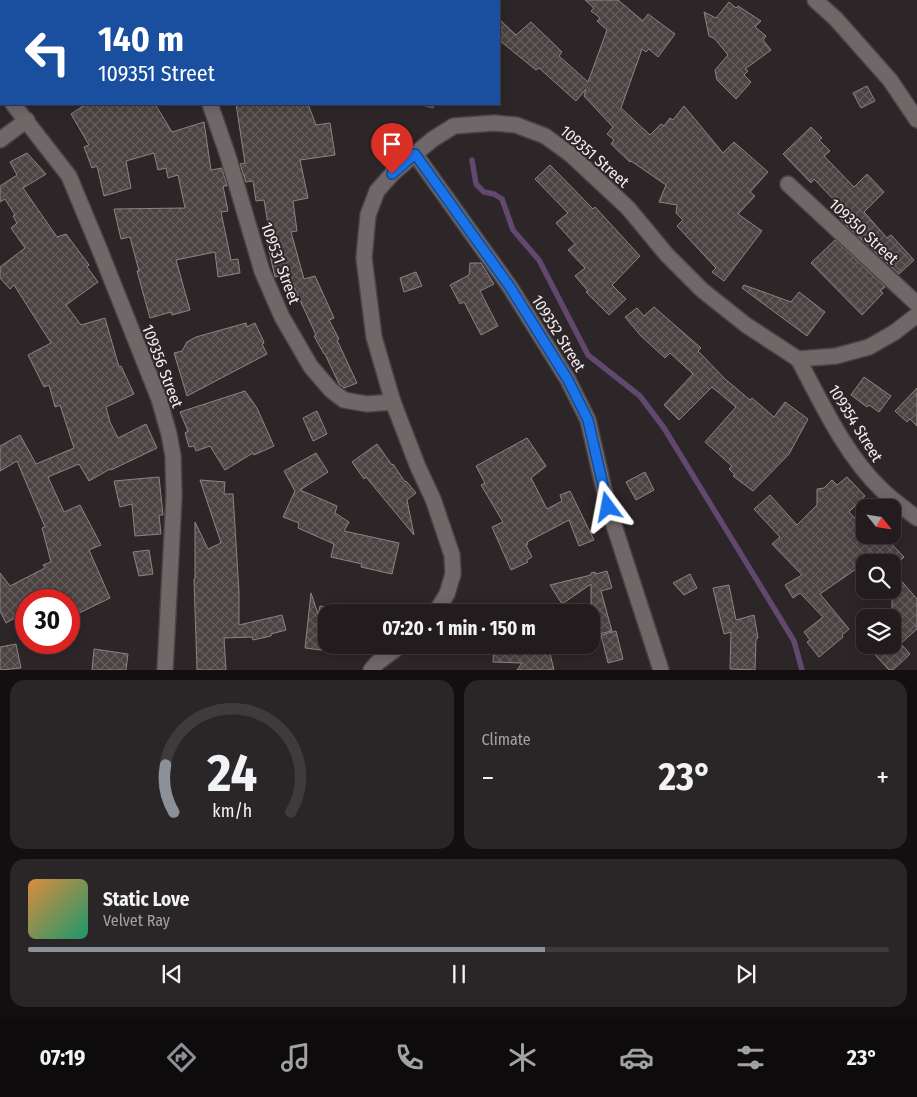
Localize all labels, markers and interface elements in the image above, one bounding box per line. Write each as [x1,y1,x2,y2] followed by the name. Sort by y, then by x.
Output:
[98,18,184,60] text: 140 m
[15,20,80,85] icon: left
[98,60,215,87] text: 109351 Street
[556,121,634,192] street label: 109351 Street
[371,123,413,174] pin
[378,130,406,158] icon: arrive
[825,194,903,269] street label: 109350 Street
[257,220,304,307] street label: 109531 Street
[528,292,590,376] street label: 109352 Street
[138,322,187,411] street label: 109356 Street
[824,381,887,466] street label: 109354 Street
[581,480,633,532] position arrow
[856,499,901,544] north arrow
[856,499,901,654] map controls
[856,554,901,599] button: search
[15,589,80,654] speed limit sign: 30
[856,609,901,654] button: layers
[382,617,536,640] text: 07:20 · 1 min · 150 m
[482,730,531,749] text: Climate
[206,742,257,805] text: 24
[659,754,712,800] text: 23°
[482,761,494,794] text: −
[876,761,889,794] text: +
[212,800,252,822] text: km/h
[103,888,190,911] text: Static Love
[103,911,170,930] text: Velvet Ray
[158,960,186,988] icon: previous
[445,960,473,988] icon: pause
[732,960,760,988] icon: next
[164,1040,199,1075] icon: directions
[278,1040,313,1075] icon: music
[392,1040,427,1075] icon: phone
[505,1040,540,1075] icon: climate
[619,1040,654,1075] icon: car
[733,1040,768,1075] icon: filters
[39,1044,85,1071] text: 07:19
[847,1044,878,1071] text: 23°

